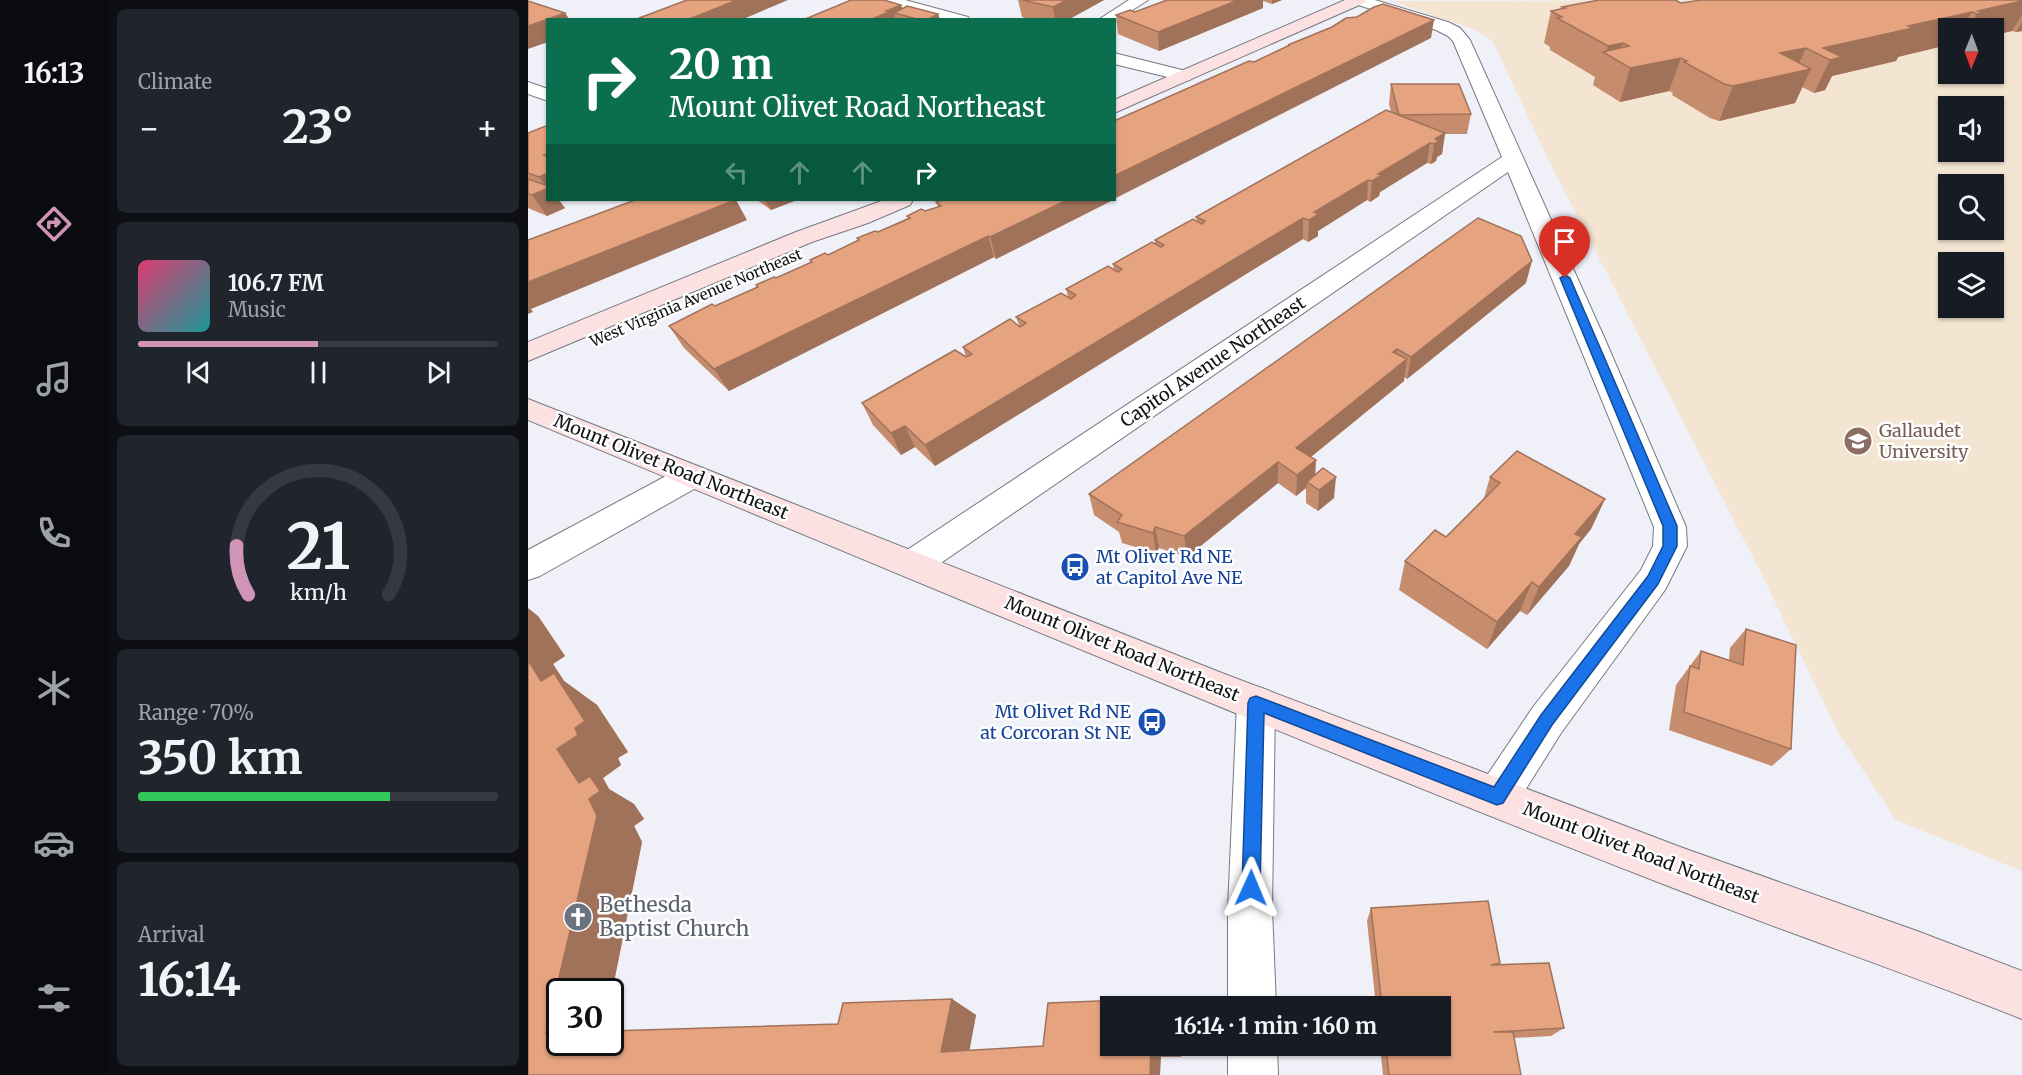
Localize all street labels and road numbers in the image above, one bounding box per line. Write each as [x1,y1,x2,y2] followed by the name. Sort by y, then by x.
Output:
[586,244,805,351] street label: West Virginia Avenue Northeast
[1116,291,1310,432] street label: Capitol Avenue Northeast
[550,409,792,524] street label: Mount Olivet Road Northeast
[1001,591,1243,706] street label: Mount Olivet Road Northeast
[1520,797,1762,908] street label: Mount Olivet Road Northeast

